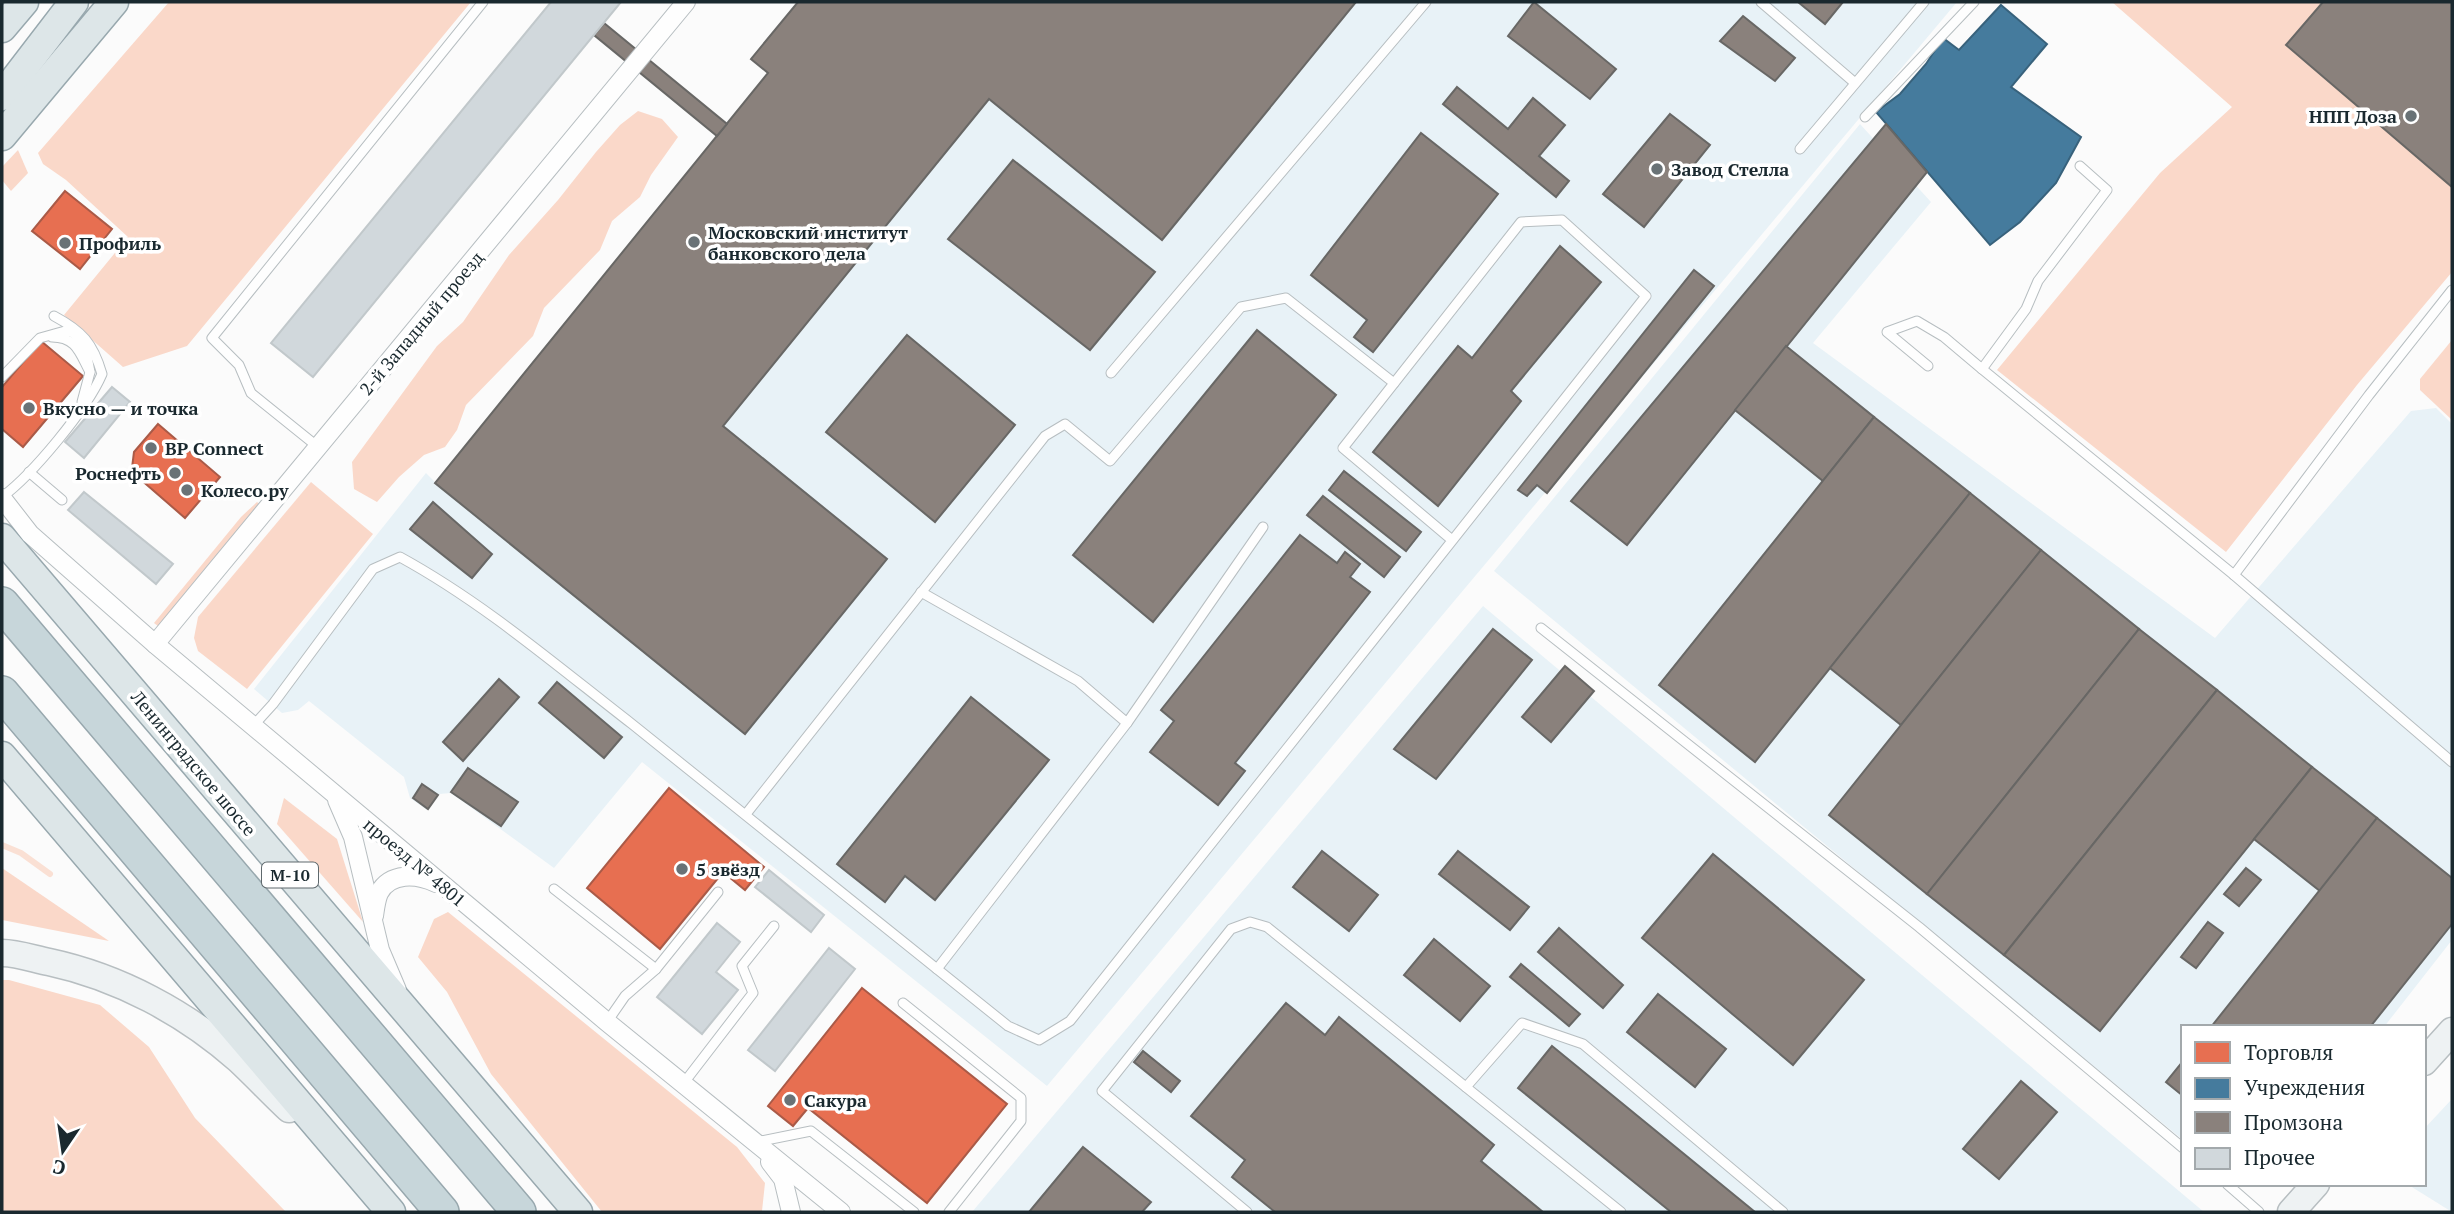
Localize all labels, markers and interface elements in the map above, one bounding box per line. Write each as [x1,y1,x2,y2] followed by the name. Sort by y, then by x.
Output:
[2309,104,2397,128] place label: НПП Доза
[2403,108,2419,124] marker: НПП Доза
[1671,157,1789,181] place label: Завод Стелла
[1649,161,1665,177] marker: Завод Стелла
[708,220,908,265] place label: Московский институт банковского дела
[79,231,161,255] place label: Профиль
[686,234,702,250] marker: Московский институт банковского дела
[57,235,73,251] marker: Профиль
[354,246,488,400] street label: 2-й Западный проезд
[43,396,199,420] place label: Вкусно — и точка
[21,400,37,416] marker: Вкусно — и точка
[165,436,264,460] place label: ВР Connect
[143,440,159,456] marker: ВР Connect
[75,461,161,485] place label: Роснефть
[167,465,183,481] marker: Роснефть
[201,478,289,502] place label: Колесо.ру
[179,482,195,498] marker: Колесо.ру
[125,685,262,841] street label: Ленинградское шоссе
[359,812,471,912] street label: проезд № 4801
[696,857,760,881] place label: 5 звёзд
[674,861,690,877] marker: 5 звёзд
[262,862,318,888] road number: М-10
[2181,1025,2426,1186] legend
[2244,1038,2333,1066] text: Торговля
[2244,1073,2365,1101] text: Учреждения
[804,1088,867,1112] place label: Сакура
[782,1092,798,1108] marker: Сакура
[2244,1108,2343,1136] text: Промзона
[28,1116,98,1186] north arrow
[2244,1143,2315,1171] text: Прочее
[50,1154,68,1182] text: С

